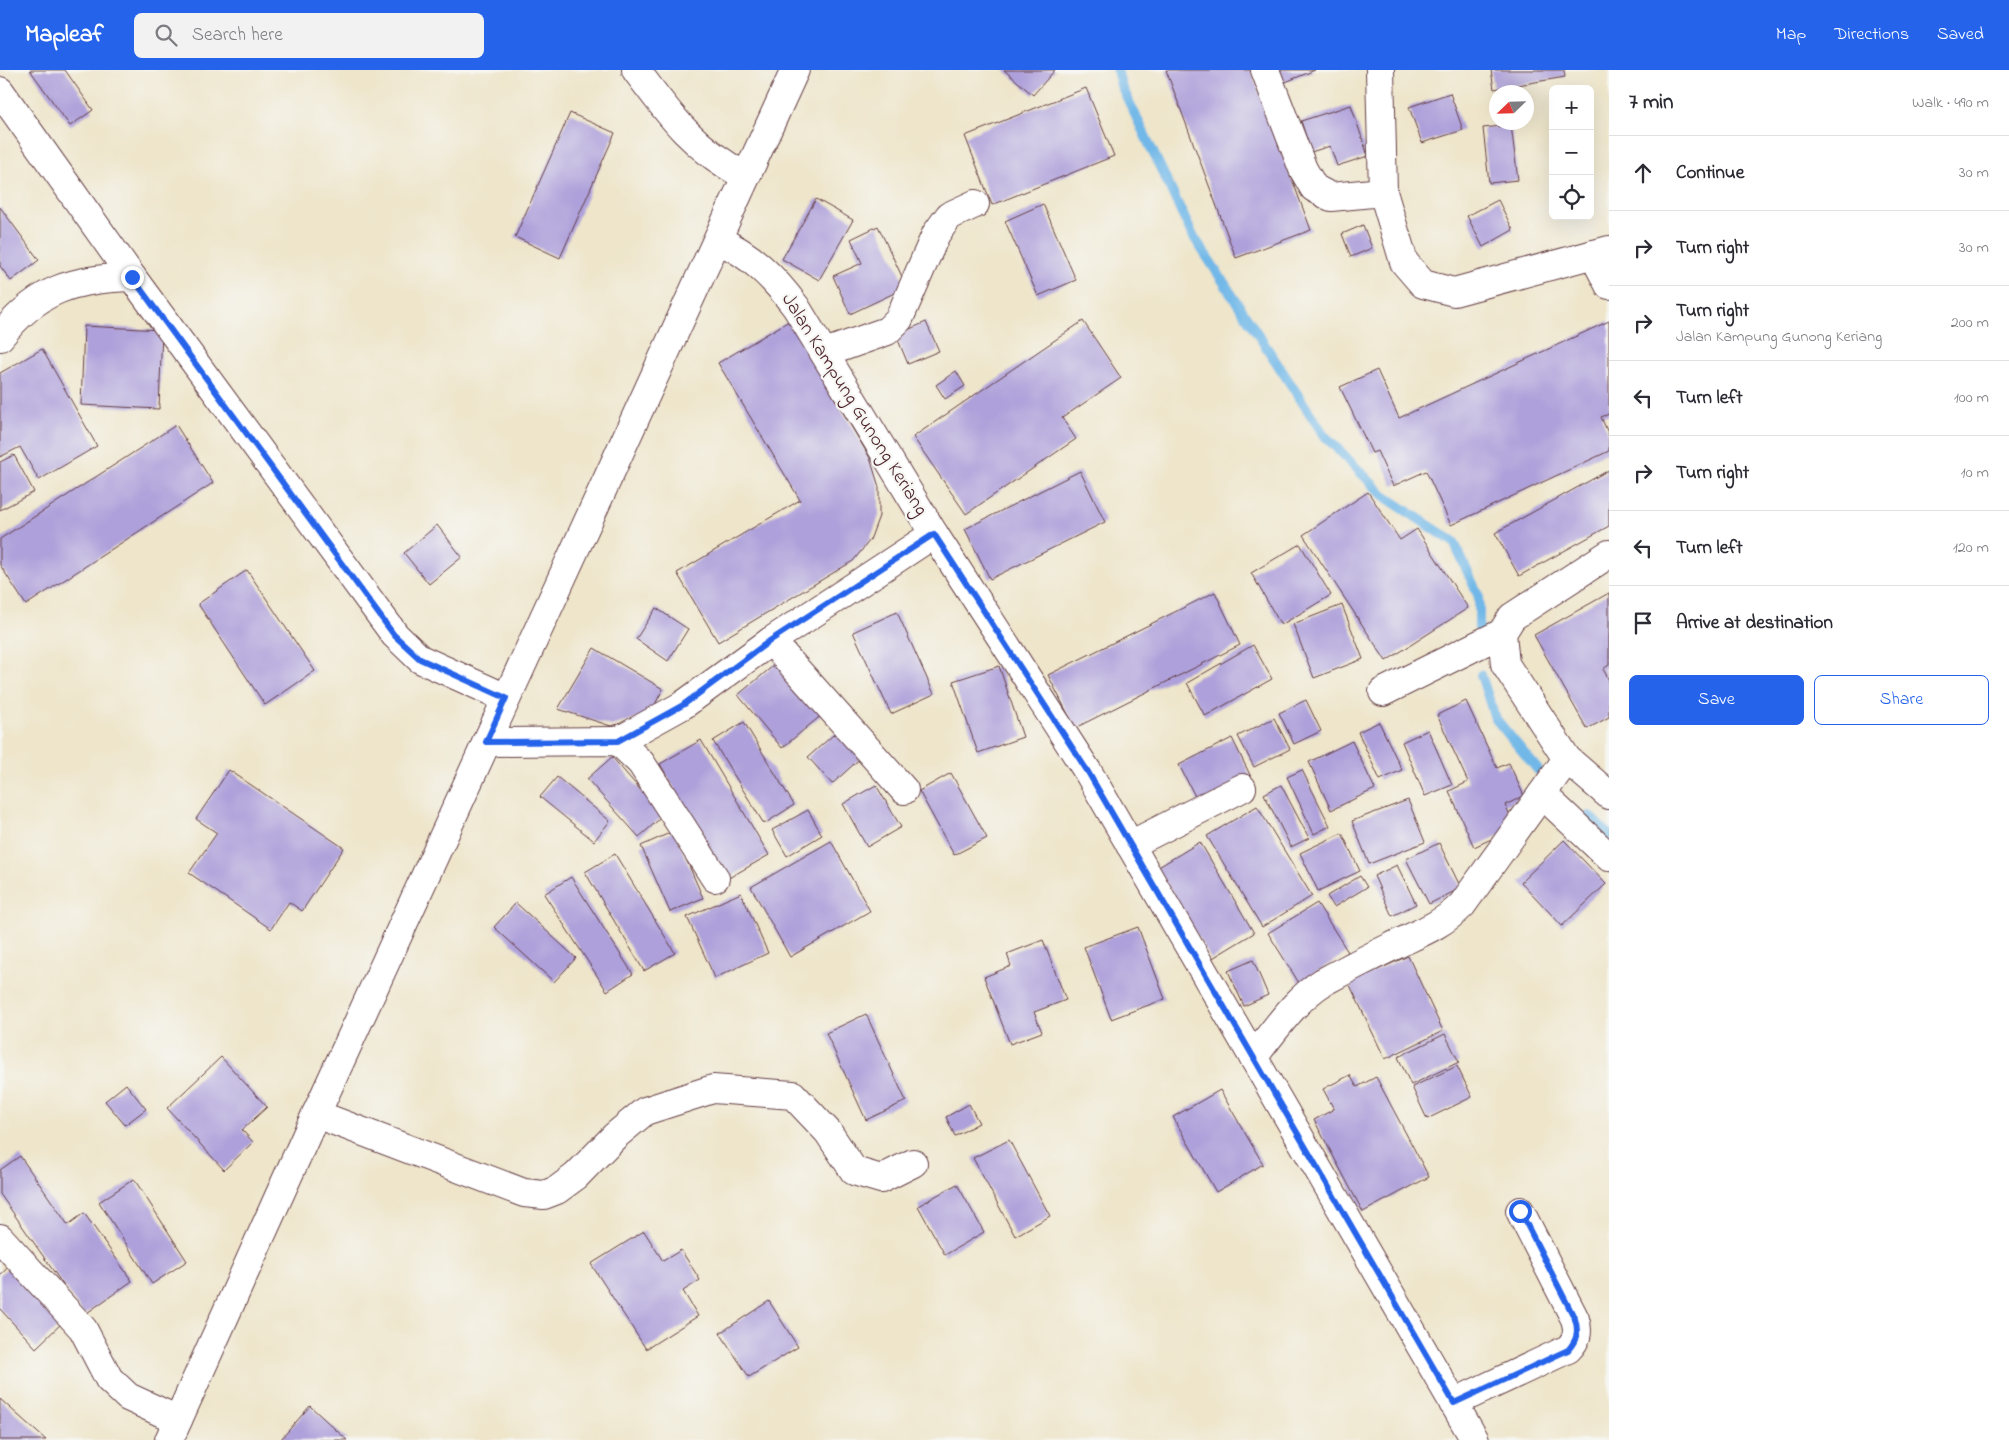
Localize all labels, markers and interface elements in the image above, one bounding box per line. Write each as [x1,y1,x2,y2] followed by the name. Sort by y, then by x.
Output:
[134,13,484,58] search box
[25,18,104,53] text: Mapleaf
[152,21,180,49] icon: search
[192,22,283,49] text: Search here
[1776,22,1806,48] text: Map
[1834,22,1909,48] text: Directions
[1937,22,1984,48] text: Saved
[1489,85,1534,130] north arrow
[1549,85,1594,220] map controls
[1549,85,1594,130] button: +
[1629,88,1673,118] text: 7 min
[1912,91,1989,115] text: Walk · 490 m
[1549,130,1594,175] button: −
[1629,159,1657,187] icon: ahead
[1676,160,1744,187] text: Continue
[1959,161,1989,185] text: 30 m
[1549,175,1594,220] button: locate
[1629,234,1657,262] icon: right
[1676,235,1749,262] text: Turn right
[1959,236,1989,260] text: 30 m
[121,266,144,289] route end
[773,288,935,523] street label: Jalan Kampung Gunong Keriang
[1676,298,1749,325] text: Turn right
[1629,309,1657,337] icon: right
[1951,311,1989,335] text: 200 m
[1676,325,1882,349] text: Jalan Kampung Gunong Keriang
[1629,384,1657,412] icon: left
[1676,385,1743,412] text: Turn left
[1954,386,1989,410] text: 100 m
[1629,459,1657,487] icon: right
[1676,460,1749,487] text: Turn right
[1961,461,1989,485] text: 10 m
[1629,534,1657,562] icon: left
[1676,535,1743,562] text: Turn left
[1953,536,1989,560] text: 120 m
[1629,609,1657,637] icon: arrive
[1676,610,1833,637] text: Arrive at destination
[1629,675,1804,725] button: Save
[1814,675,1989,725] button: Share
[1509,1200,1532,1223] route start

